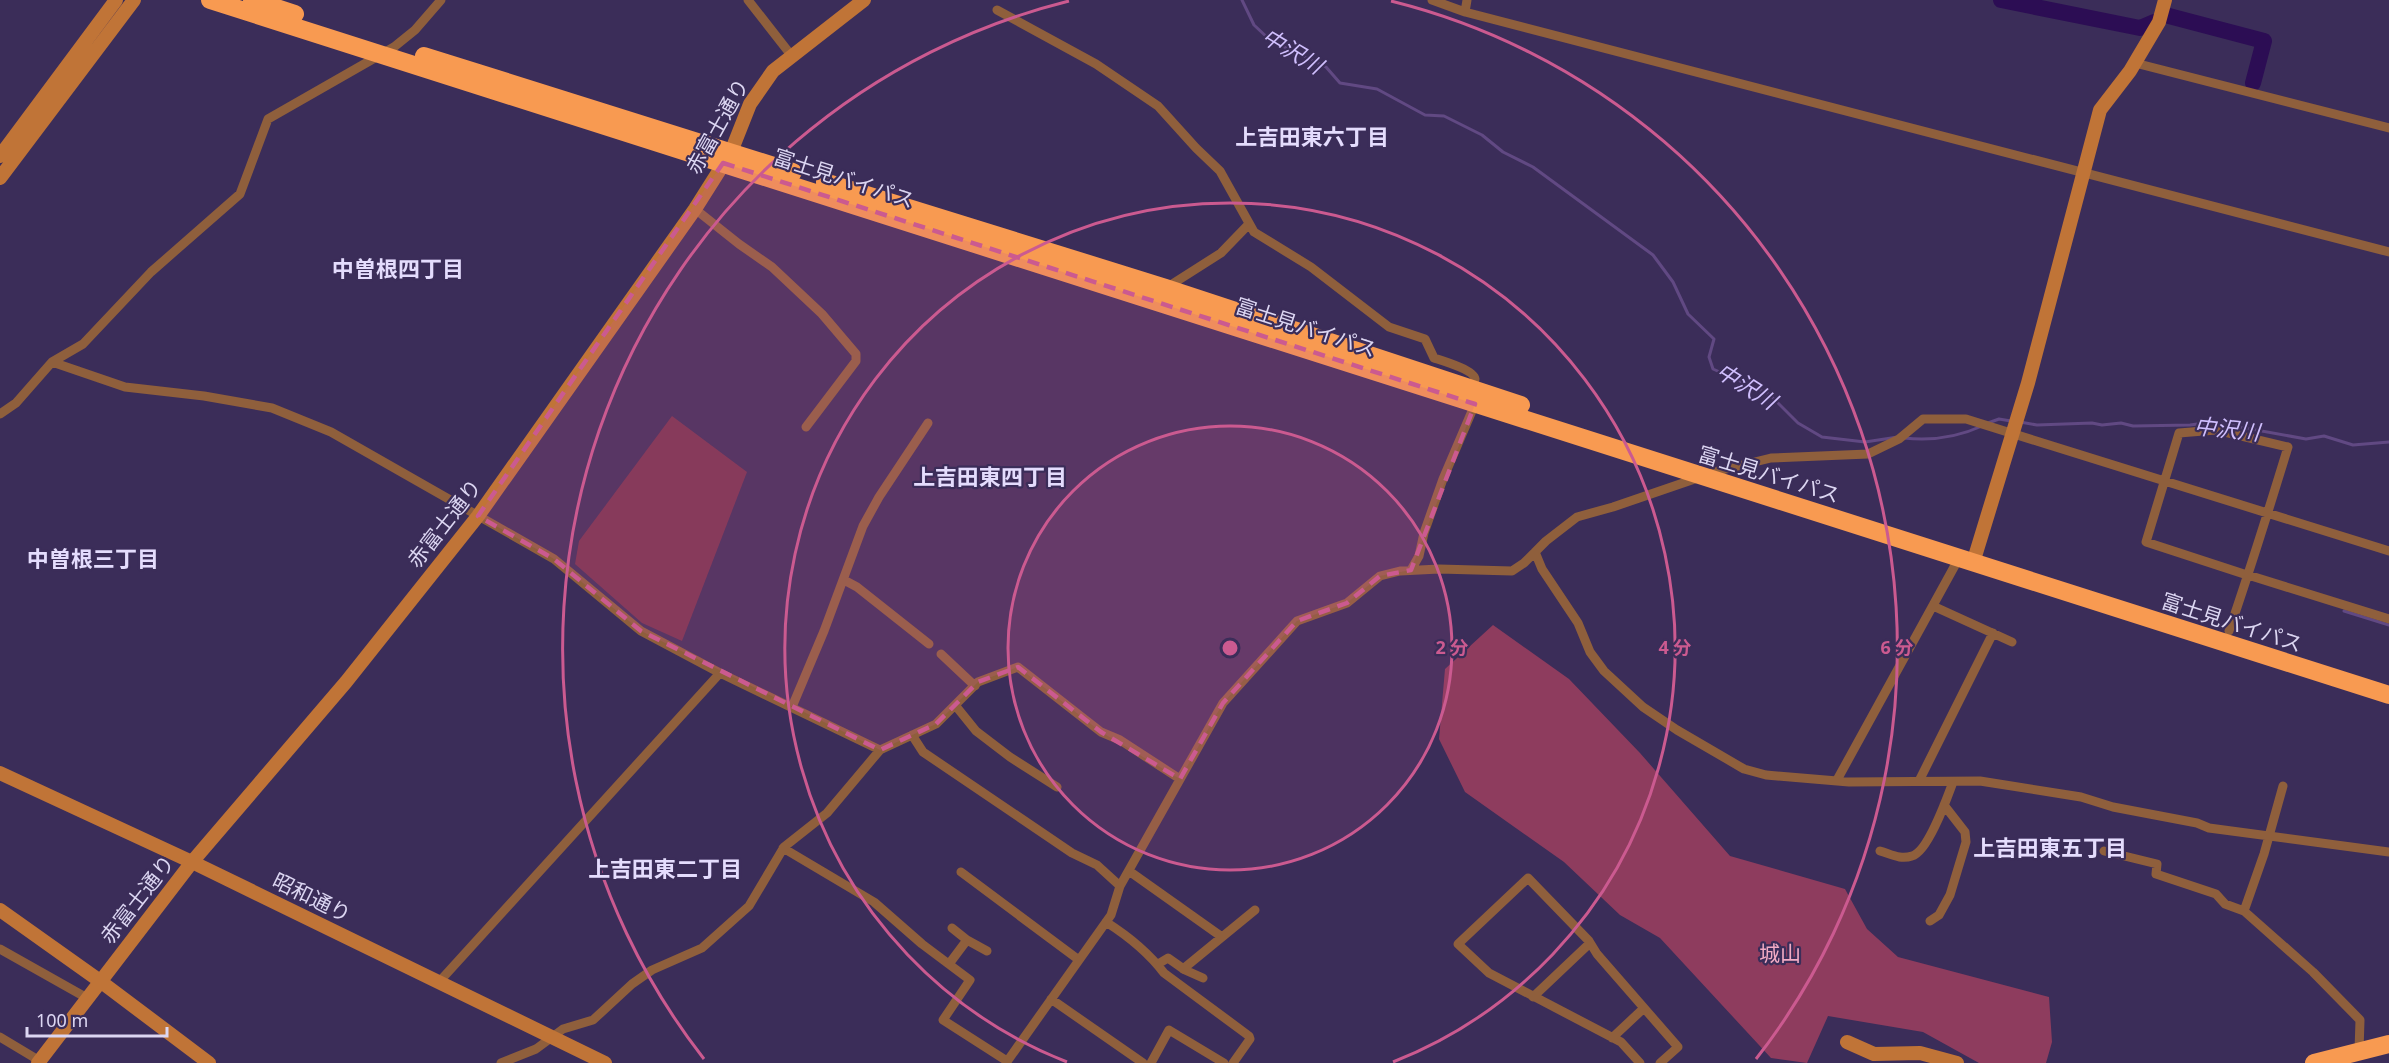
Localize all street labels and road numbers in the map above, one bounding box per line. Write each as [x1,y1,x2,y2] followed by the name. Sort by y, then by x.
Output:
[679,73,755,179] street label: 赤富士通り
[770,142,918,214] street label: 富士見バイパス
[1232,291,1380,363] street label: 富士見バイパス
[1695,439,1843,509] street label: 富士見バイパス
[401,473,487,573] street label: 赤富士通り
[2158,586,2306,658] street label: 富士見バイパス
[94,849,180,949] street label: 赤富士通り
[268,866,356,928] street label: 昭和通り

